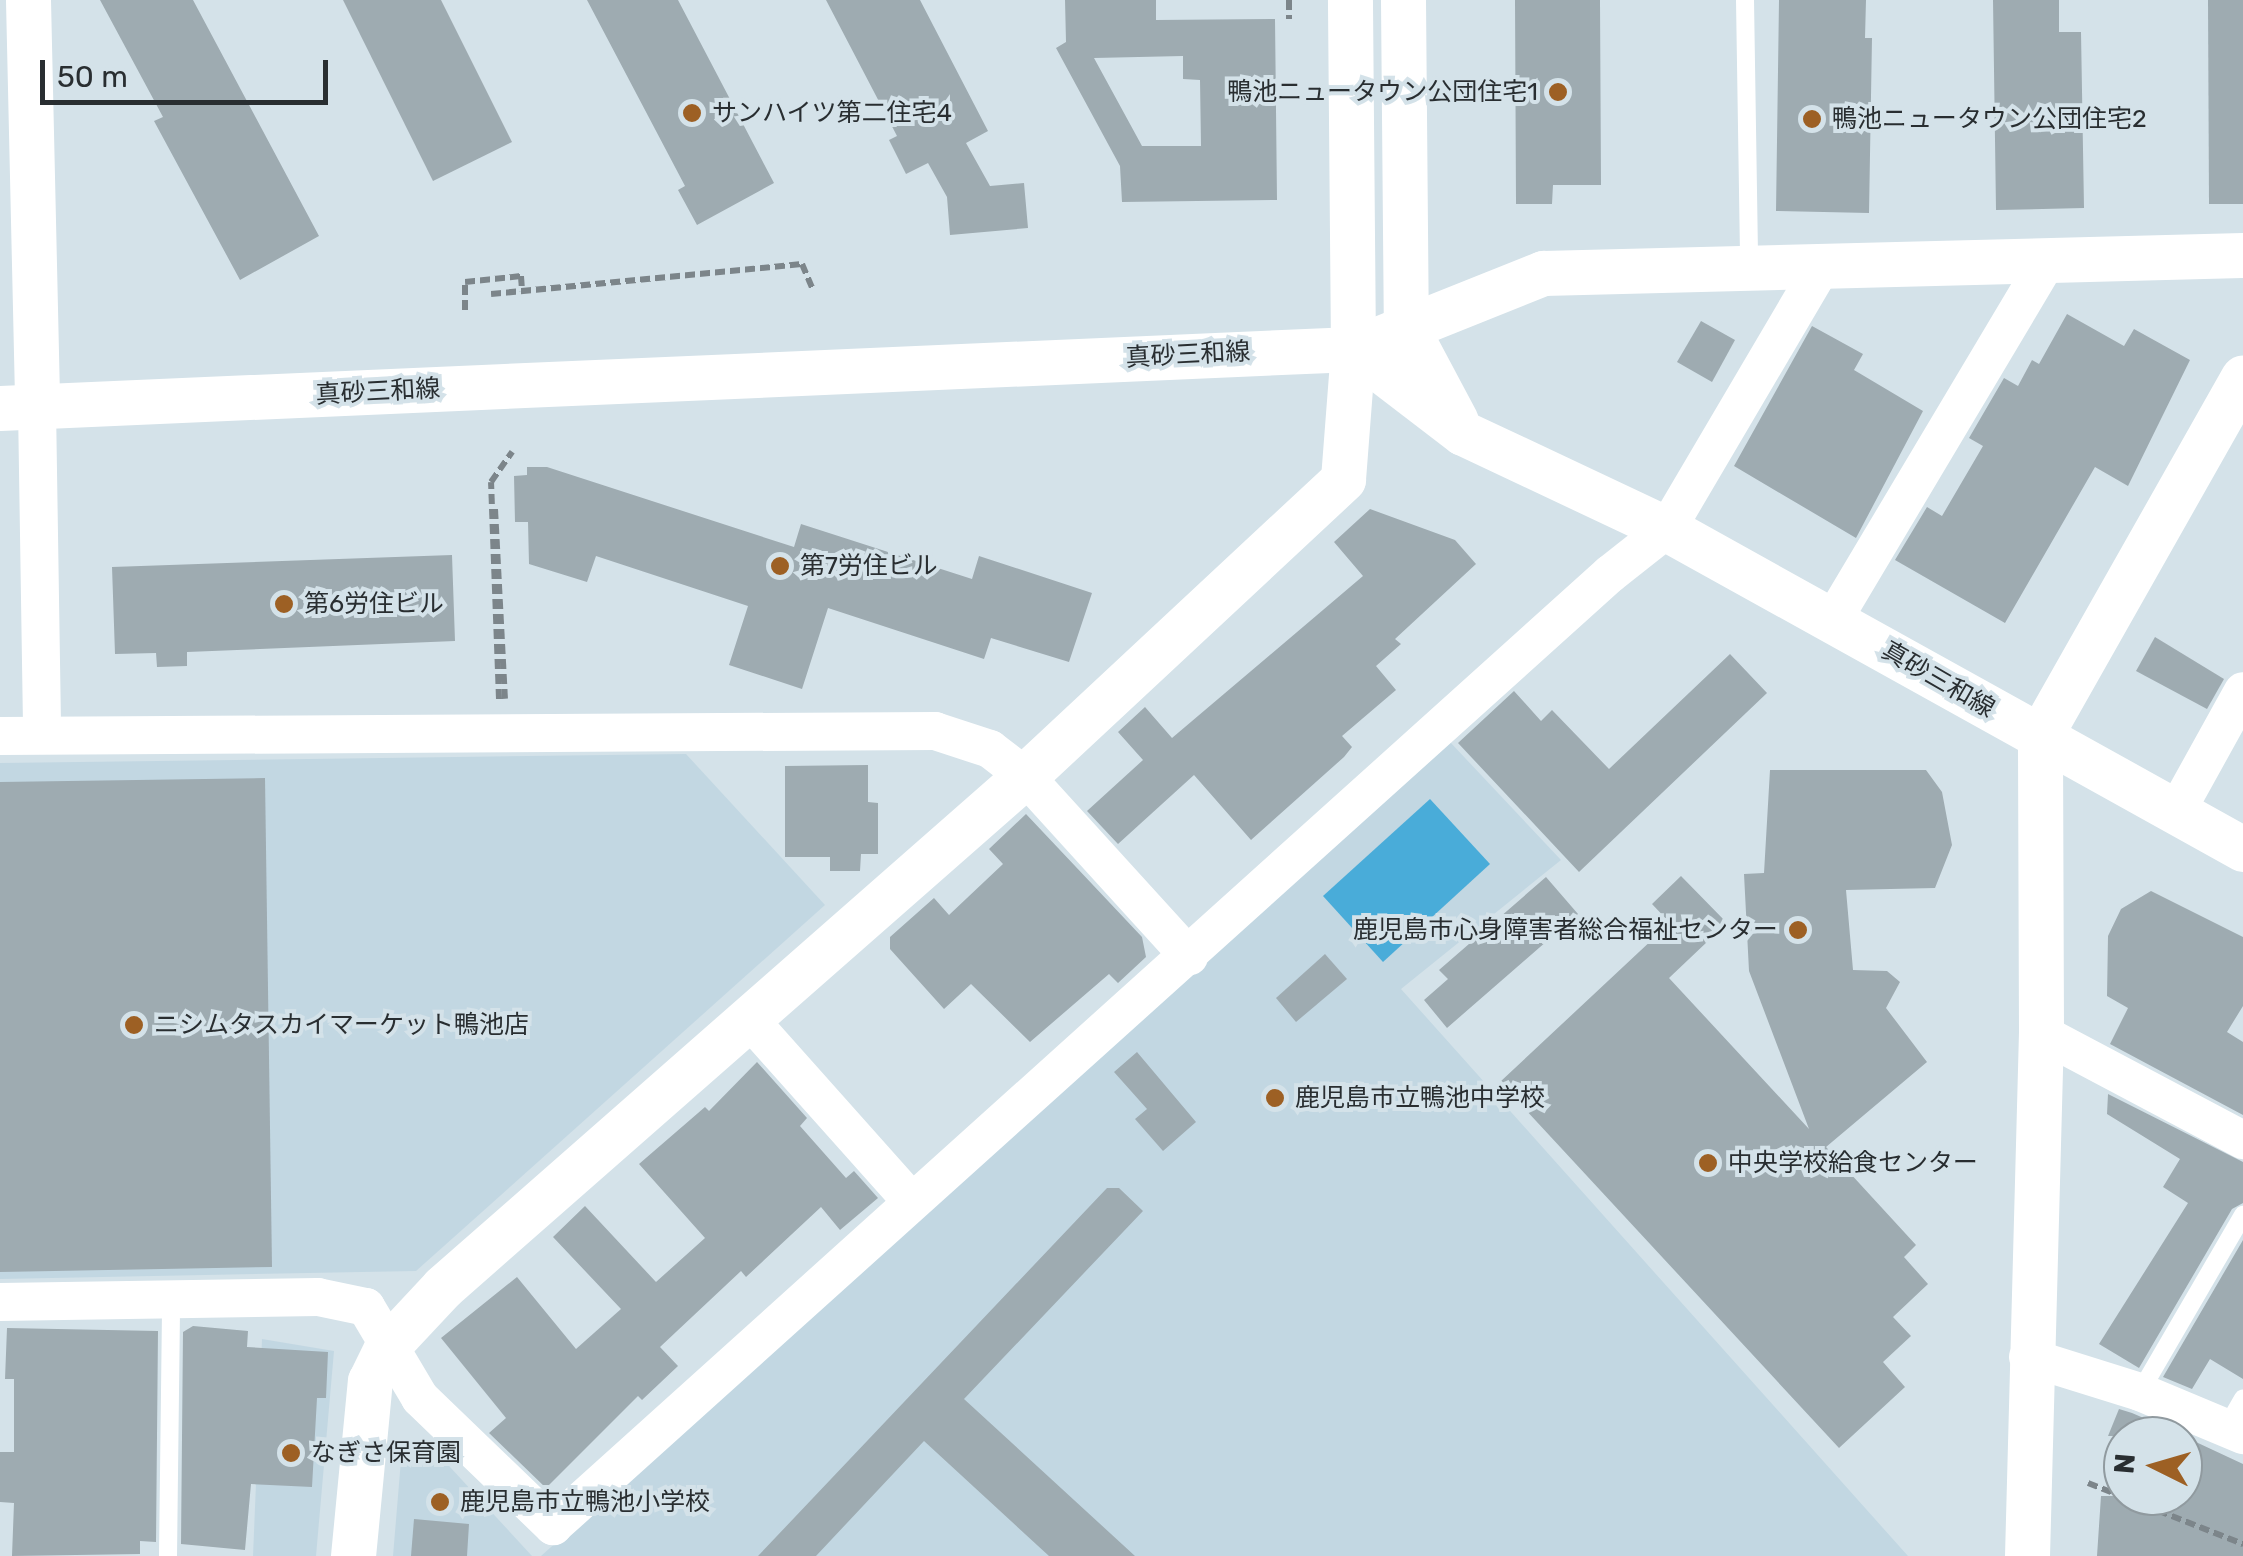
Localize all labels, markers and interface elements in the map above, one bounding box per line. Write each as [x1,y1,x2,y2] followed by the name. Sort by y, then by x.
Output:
[45,40,332,102] scale bar
[57,59,128,95] text: 50 m
[1227,77,1538,107] place label: 鴨池ニュータウン公団住宅1
[1547,81,1569,103] marker: 鴨池ニュータウン公団住宅1
[712,98,953,128] place label: サンハイツ第二住宅4
[681,102,703,124] marker: サンハイツ第二住宅4
[1832,104,2147,134] place label: 鴨池ニュータウン公団住宅2
[1801,108,1823,130] marker: 鴨池ニュータウン公団住宅2
[1125,337,1251,373] street label: 真砂三和線
[315,374,441,410] street label: 真砂三和線
[800,551,938,581] place label: 第7労住ビル
[769,555,791,577] marker: 第7労住ビル
[304,589,444,619] place label: 第6労住ビル
[273,593,295,615] marker: 第6労住ビル
[1876,636,2000,724] street label: 真砂三和線
[1353,915,1778,945] place label: 鹿児島市心身障害者総合福祉センター
[1787,919,1809,941] marker: 鹿児島市心身障害者総合福祉センター
[154,1010,529,1040] place label: ニシムタスカイマーケット鴨池店
[123,1014,145,1036] marker: ニシムタスカイマーケット鴨池店
[1295,1083,1545,1113] place label: 鹿児島市立鴨池中学校
[1264,1087,1286,1109] marker: 鹿児島市立鴨池中学校
[1728,1148,1978,1178] place label: 中央学校給食センター
[1697,1152,1719,1174] marker: 中央学校給食センター
[2103,1416,2203,1516] north arrow
[311,1438,461,1468] place label: なぎさ保育園
[280,1442,302,1464] marker: なぎさ保育園
[2107,1452,2142,1475] text: N
[460,1487,710,1517] place label: 鹿児島市立鴨池小学校
[429,1491,451,1513] marker: 鹿児島市立鴨池小学校

